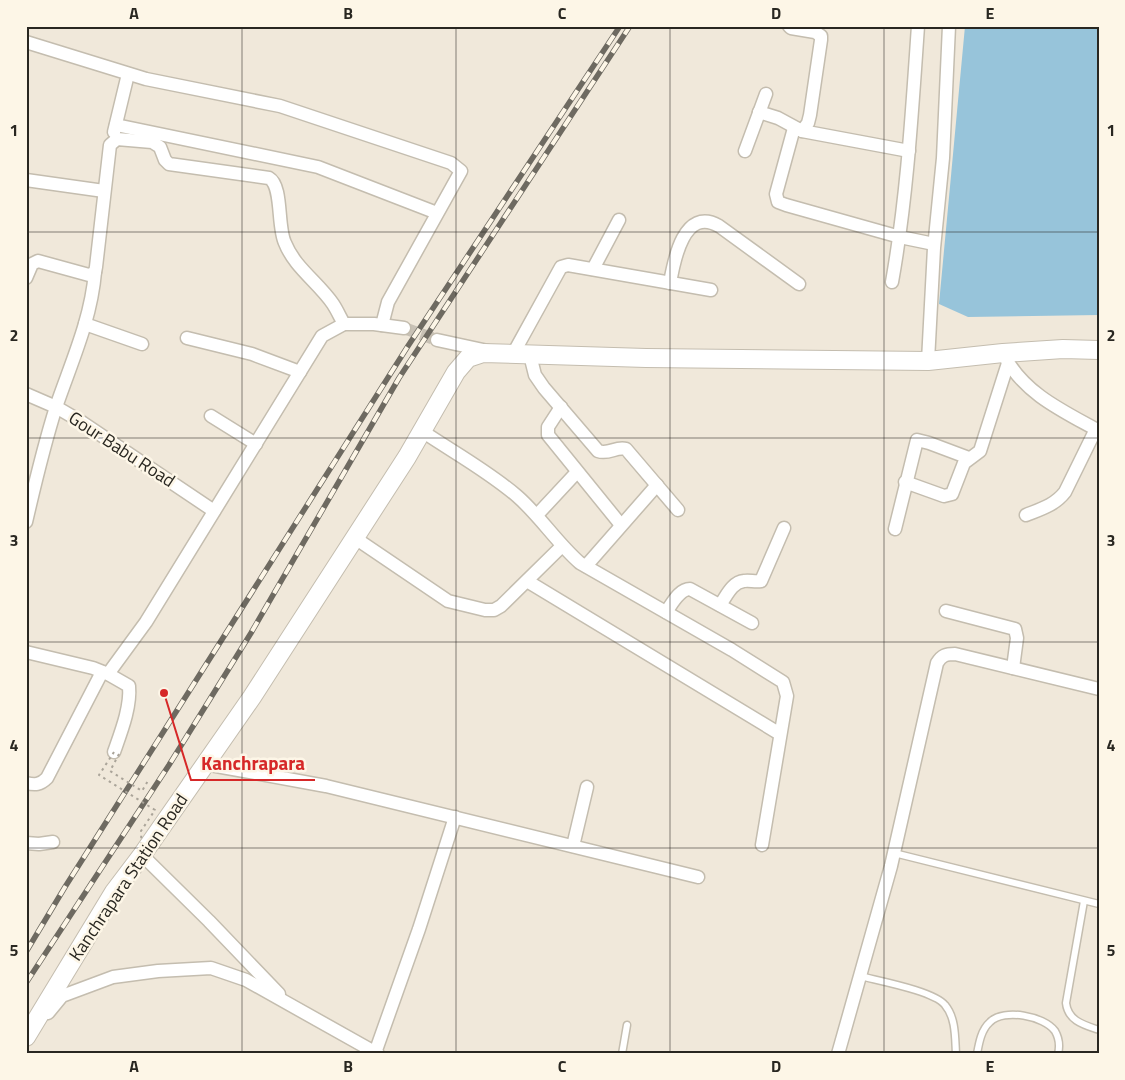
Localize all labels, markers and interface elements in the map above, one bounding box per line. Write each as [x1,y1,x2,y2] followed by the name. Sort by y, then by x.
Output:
[129,1,139,25] text: A
[343,1,353,25] text: B
[558,1,567,25] text: C
[771,1,781,25] text: D
[986,1,995,25] text: E
[10,118,18,142] text: 1
[1107,118,1115,142] text: 1
[10,323,18,347] text: 2
[1107,323,1115,347] text: 2
[63,404,181,494] street label: Gour Babu Road
[10,528,18,552] text: 3
[1107,528,1115,552] text: 3
[10,733,19,757] text: 4
[1107,733,1116,757] text: 4
[191,746,315,780] callout: Kanchrapara
[201,748,305,777] text: Kanchrapara
[62,788,194,966] street label: Kanchrapara Station Road
[10,938,19,962] text: 5
[1107,938,1116,962] text: 5
[129,1054,139,1078] text: A
[343,1054,353,1078] text: B
[558,1054,567,1078] text: C
[771,1054,781,1078] text: D
[986,1054,995,1078] text: E

